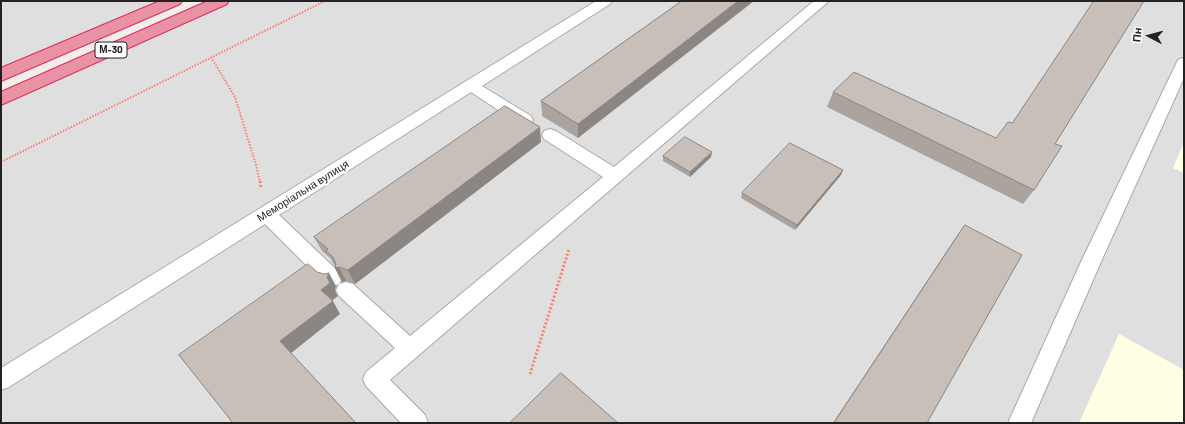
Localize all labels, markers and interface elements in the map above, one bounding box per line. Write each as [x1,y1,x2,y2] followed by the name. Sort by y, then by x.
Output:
[1129,16,1169,56] north arrow
[1129,27,1144,43] text: Пн
[95,42,127,58] road number: М-30
[255,157,351,225] street label: Меморіальна вулиця

